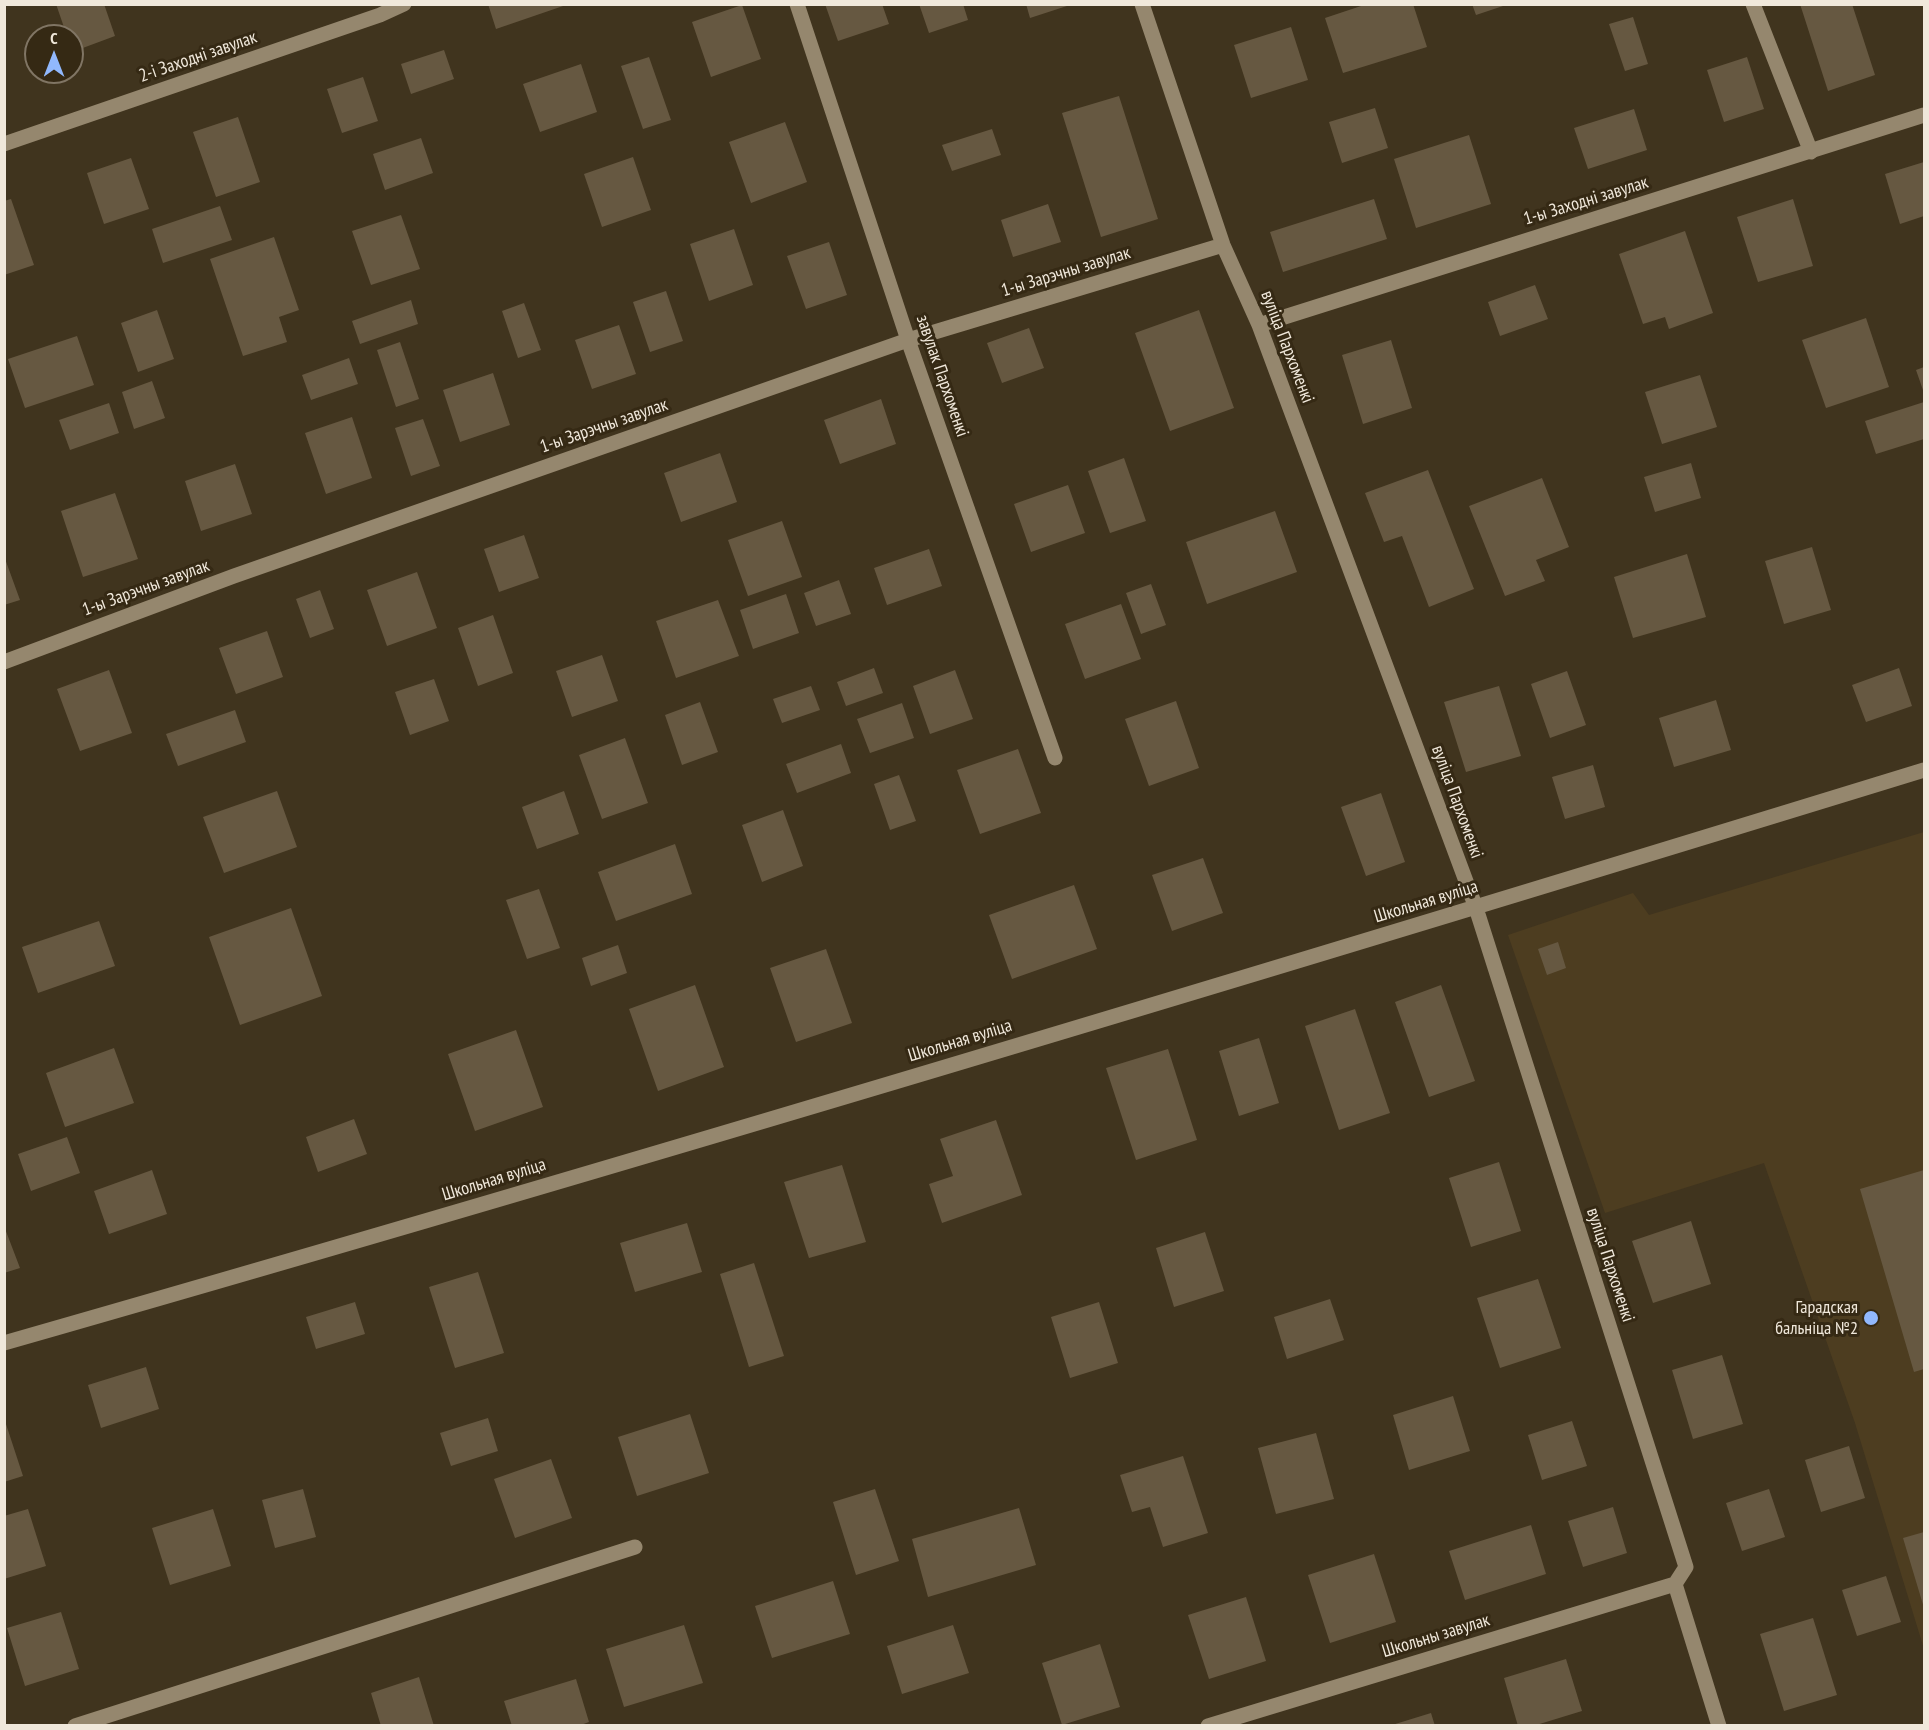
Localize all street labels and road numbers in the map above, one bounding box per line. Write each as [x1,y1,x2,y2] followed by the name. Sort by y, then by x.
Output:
[136,27,260,87] street label: 2-і Заходні завулак
[1521,172,1651,230] street label: 1-ы Заходні завулак
[999,242,1133,302] street label: 1-ы Зарэчны завулак
[1256,288,1318,406] street label: вуліца Пархоменкі
[911,312,973,440] street label: завулак Пархоменкі
[537,394,671,458] street label: 1-ы Зарэчны завулак
[80,555,212,621] street label: 1-ы Зарэчны завулак
[1427,743,1487,861] street label: вуліца Пархоменкі
[1372,876,1480,928] street label: Школьная вуліца
[906,1015,1014,1067] street label: Школьная вуліца
[440,1154,548,1206] street label: Школьная вуліца
[1581,1205,1639,1325] street label: вуліца Пархоменкі
[1380,1609,1492,1663] street label: Школьны завулак

